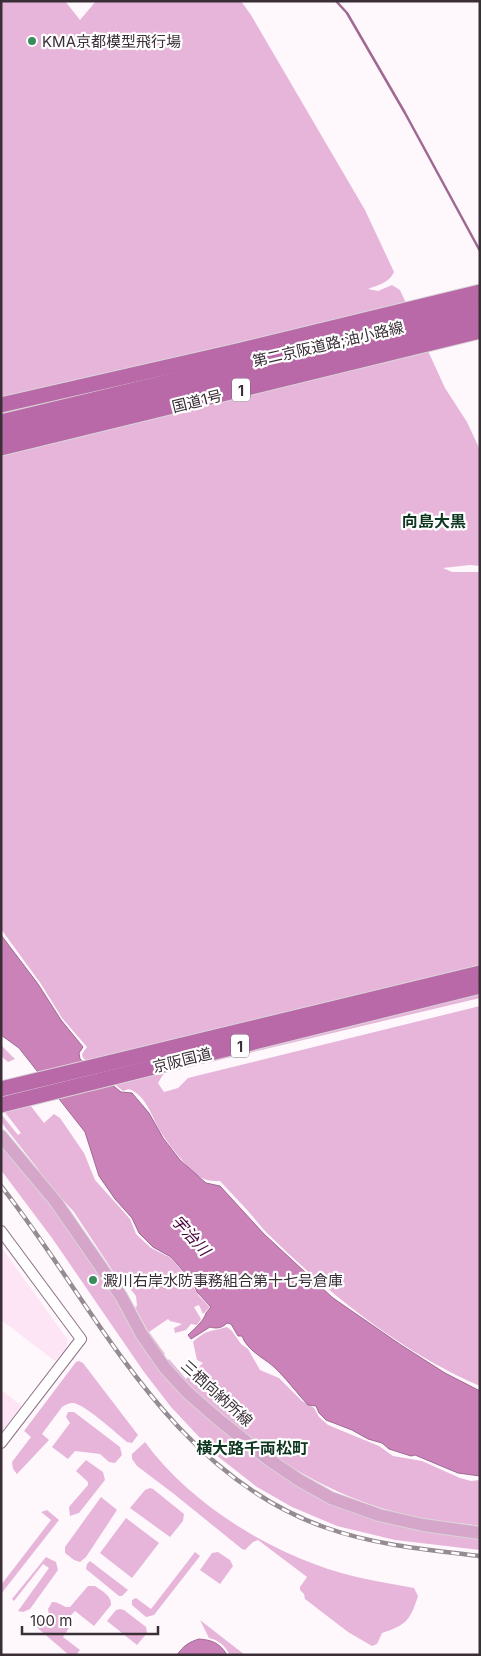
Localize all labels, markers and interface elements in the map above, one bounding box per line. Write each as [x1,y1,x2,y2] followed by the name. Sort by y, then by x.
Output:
[42,32,181,51] place label: KMA京都模型飛行場
[26,35,38,47] marker: KMA京都模型飛行場
[251,317,405,371] street label: 第二京阪道路;油小路線
[232,378,250,402] road number: 1
[170,386,224,416] street label: 国道1号
[402,511,466,531] district label: 向島大黒
[231,1034,249,1058] road number: 1
[151,1044,213,1076] street label: 京阪国道
[168,1210,216,1261] water label: 宇治川
[103,1271,343,1290] place label: 澱川右岸水防事務組合第十七号倉庫
[87,1274,99,1286] marker: 澱川右岸水防事務組合第十七号倉庫
[177,1356,257,1430] street label: 三栖向納所線
[196,1438,308,1458] district label: 横大路千両松町
[22,1604,159,1636] scale bar
[30,1611,72,1630] text: 100 m

